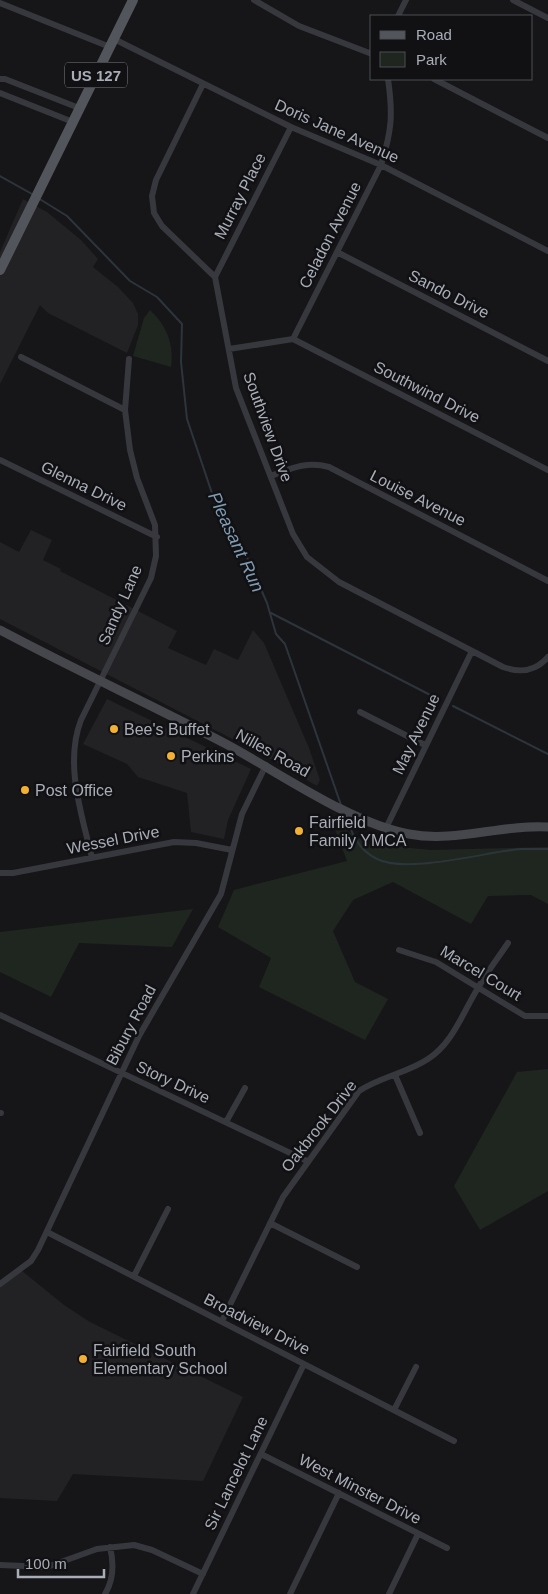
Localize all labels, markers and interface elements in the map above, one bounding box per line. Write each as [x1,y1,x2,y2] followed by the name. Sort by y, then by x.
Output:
[370,15,533,80] legend
[416,26,452,43] text: Road
[416,51,447,68] text: Park
[65,62,127,88] road number: US 127
[272,96,402,166] street label: Doris Jane Avenue
[211,150,269,242] street label: Murray Place
[296,179,364,291] street label: Celadon Avenue
[406,266,492,322] street label: Sando Drive
[371,358,483,426] street label: Southwind Drive
[240,370,296,484] street label: Southview Drive
[38,458,130,514] street label: Glenna Drive
[368,467,469,529] street label: Louise Avenue
[204,489,268,595] water label: Pleasant Run
[95,562,145,647] street label: Sandy Lane
[389,691,443,777] street label: May Avenue
[124,721,210,738] place label: Bee's Buffet
[108,723,120,735] marker: Bee's Buffet
[233,726,313,780] street label: Nilles Road
[181,748,234,765] place label: Perkins
[165,750,177,762] marker: Perkins
[35,782,113,799] place label: Post Office
[19,784,31,796] marker: Post Office
[309,814,407,849] place label: Fairfield Family YMCA
[65,823,161,857] street label: Wessel Drive
[293,825,305,837] marker: Fairfield Family YMCA
[437,942,525,1004] street label: Marcel Court
[103,982,159,1068] street label: Bibury Road
[134,1058,213,1106] street label: Story Drive
[278,1077,360,1175] street label: Oakbrook Drive
[201,1290,313,1358] street label: Broadview Drive
[93,1342,227,1377] place label: Fairfield South Elementary School
[77,1353,89,1365] marker: Fairfield South Elementary School
[201,1413,271,1533] street label: Sir Lancelot Lane
[296,1451,424,1527] street label: West Minster Drive
[18,1546,104,1578] scale bar
[25,1555,67,1572] text: 100 m

